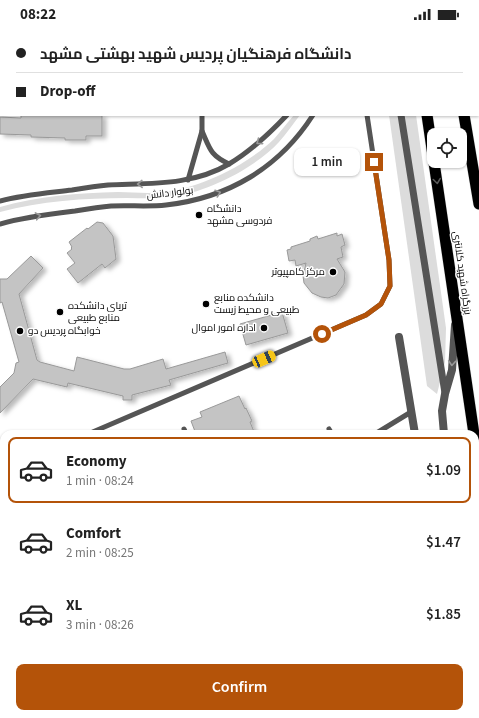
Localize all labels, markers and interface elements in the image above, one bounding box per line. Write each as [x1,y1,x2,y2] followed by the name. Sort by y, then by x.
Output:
[20,4,56,25] text: 08:22
[40,44,351,65] text: دانشگاه فرهنگیان پردیس شهید بهشتی مشهد
[40,81,95,102] text: Drop-off
[427,128,467,168] map controls
[427,128,467,168] button: locate
[257,138,264,145] one-way arrow
[294,148,360,176] callout: 1 min
[312,153,342,171] text: 1 min
[365,153,383,171] route end
[432,178,441,184] one-way arrow
[137,180,143,188] one-way arrow
[146,183,194,203] street label: بولوار دانش
[214,189,221,198] one-way arrow
[207,202,272,228] place label: دانشگاه فردوسی مشهد
[194,210,204,220] marker: دانشگاه فردوسی مشهد
[35,212,41,221] one-way arrow
[449,230,475,316] street label: بزرگراه شهید کلانتری
[270,265,325,279] place label: مرکز کامپیوتر
[328,267,338,277] marker: مرکز کامپیوتر
[214,291,299,317] place label: دانشکده منابع طبیعی و محیط زیست
[68,299,127,325] place label: تریای دانشکده منابع طبیعی
[201,299,211,309] marker: دانشکده منابع طبیعی و محیط زیست
[55,307,65,317] marker: تریای دانشکده منابع طبیعی
[192,321,256,335] place label: اداره امور اموال
[259,323,269,333] marker: اداره امور اموال
[28,324,100,338] place label: خوابگاه پردیس دو
[313,325,331,343] route start
[15,326,25,336] marker: خوابگاه پردیس دو
[251,349,277,369] car
[448,360,457,366] one-way arrow
[66,451,127,472] text: Economy
[18,452,54,488] icon: car
[426,460,461,481] text: $1.09
[66,472,134,490] text: 1 min · 08:24
[66,523,121,544] text: Comfort
[18,524,54,560] icon: car
[426,532,461,553] text: $1.47
[66,544,134,562] text: 2 min · 08:25
[66,595,82,616] text: XL
[18,596,54,632] icon: car
[426,604,461,625] text: $1.85
[66,616,134,634] text: 3 min · 08:26
[16,664,463,710] button: Confirm

